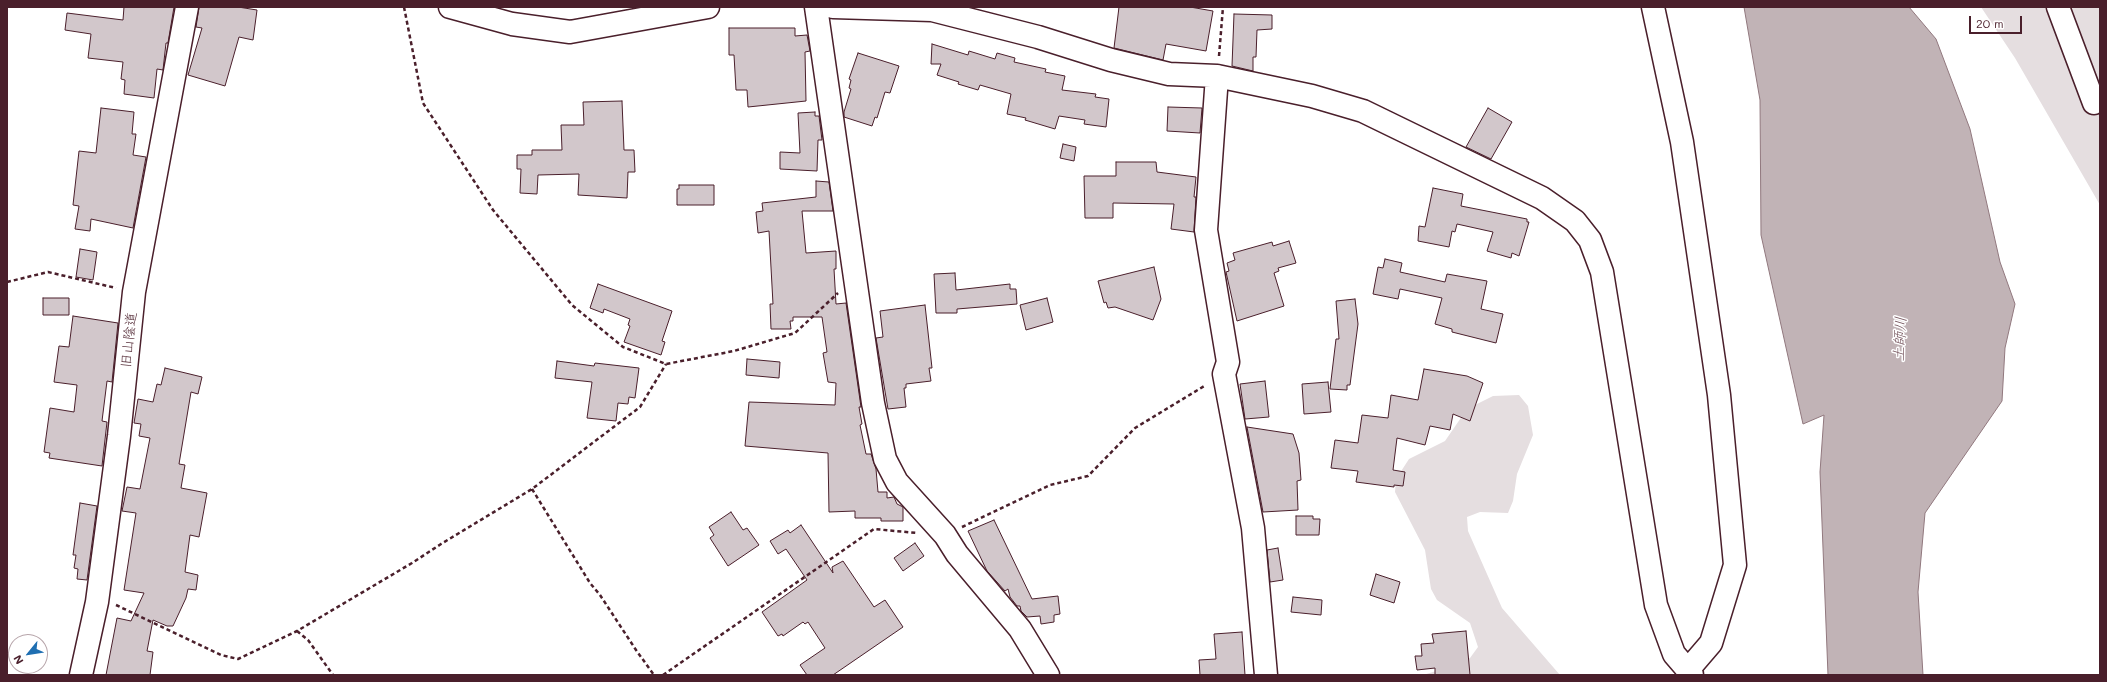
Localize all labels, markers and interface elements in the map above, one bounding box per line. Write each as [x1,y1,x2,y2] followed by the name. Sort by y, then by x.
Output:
[1971,8,2024,34] scale bar
[1976,15,2004,31] text: 20 m
[118,311,140,369] street label: 旧山陰道
[1890,316,1910,362] water label: 土師川
[8,634,48,674] north arrow
[9,652,27,667] text: N

